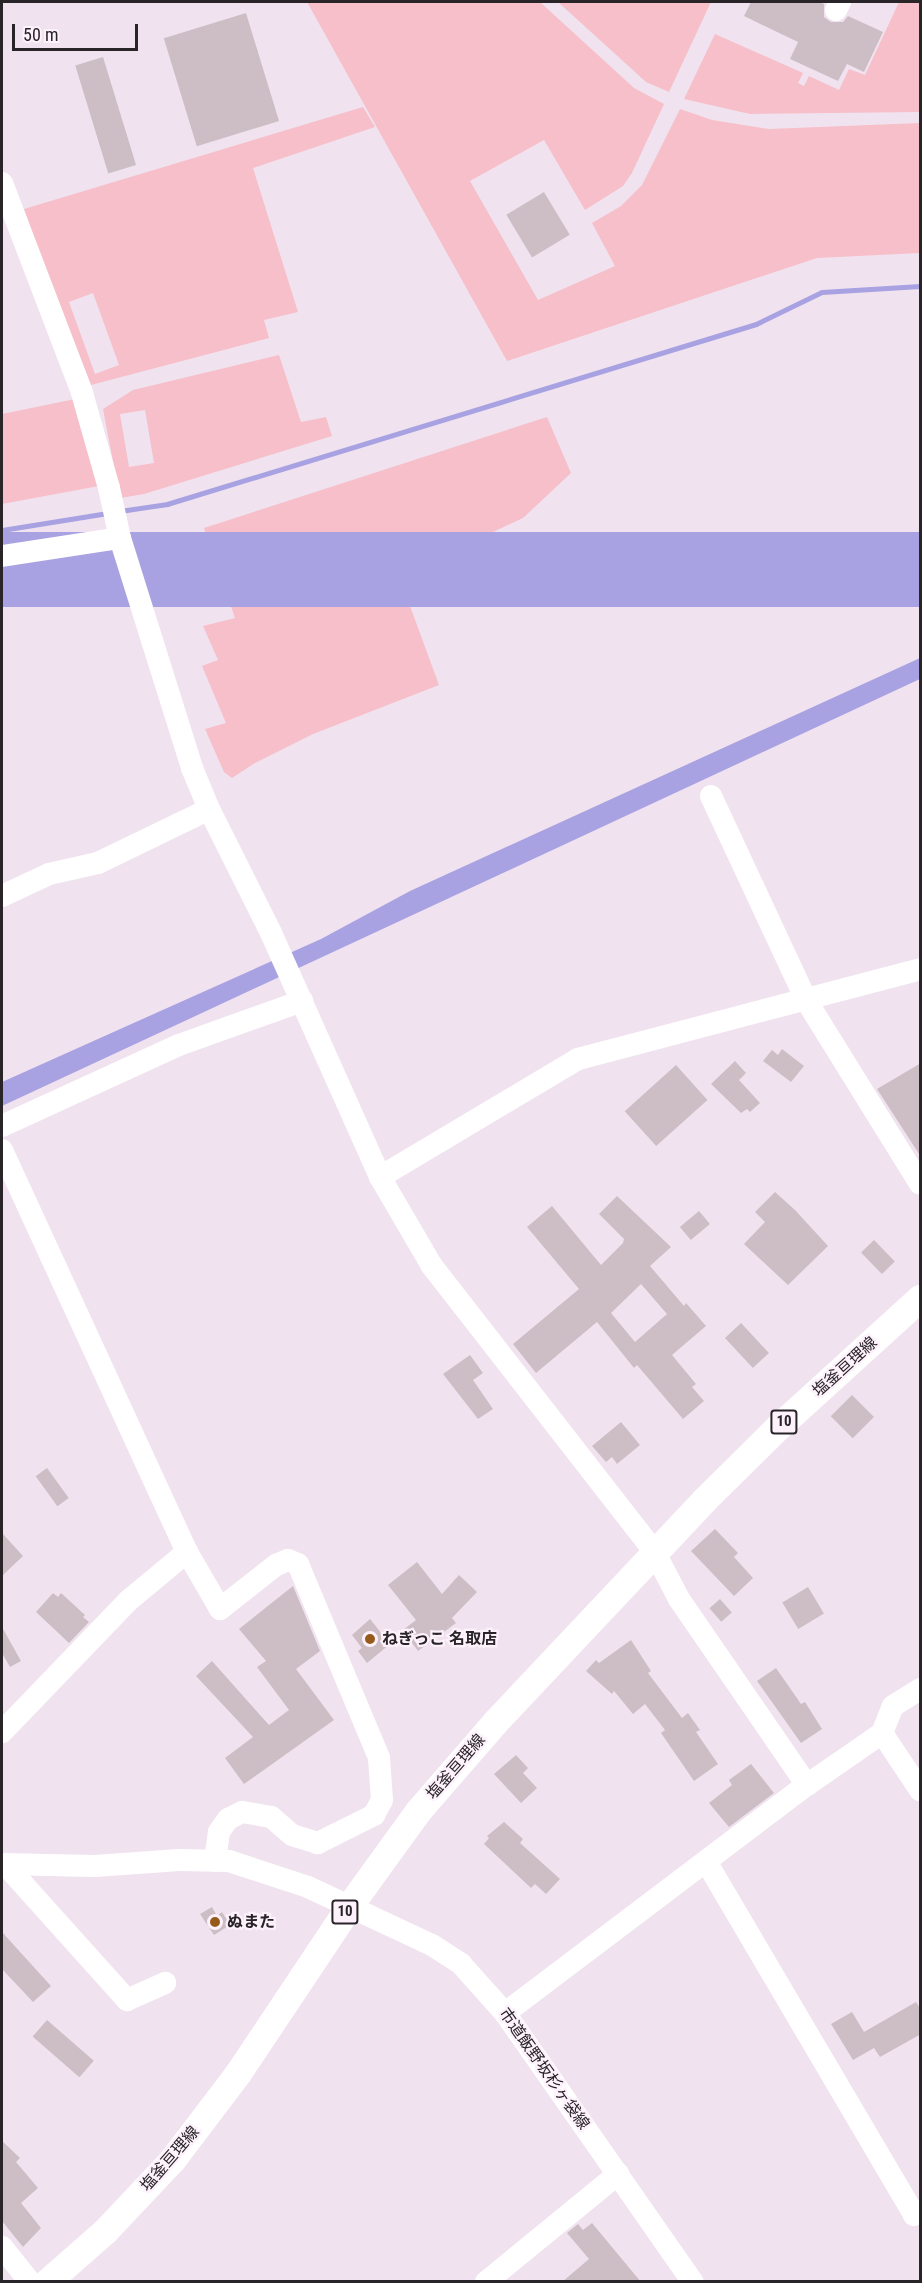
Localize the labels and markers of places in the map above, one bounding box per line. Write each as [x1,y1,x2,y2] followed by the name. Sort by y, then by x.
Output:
[382,1629,498,1649] place label: ねぎっこ 名取店
[363,1632,377,1646] marker: ねぎっこ 名取店
[227,1912,275,1932] place label: ぬまた
[208,1915,222,1929] marker: ぬまた

